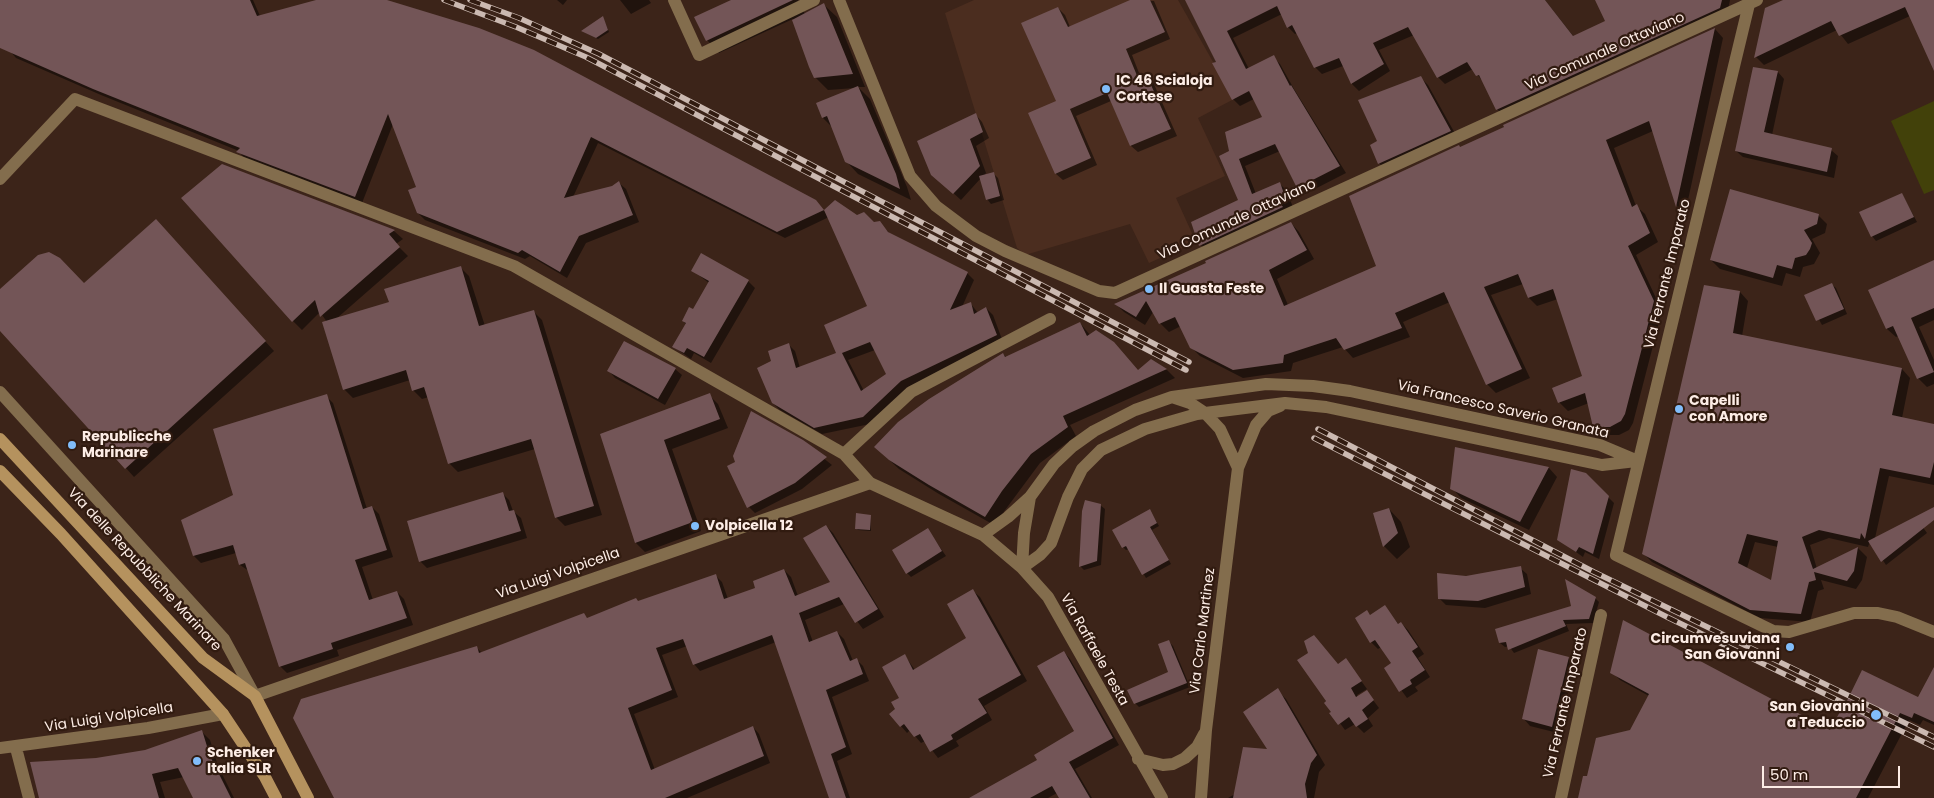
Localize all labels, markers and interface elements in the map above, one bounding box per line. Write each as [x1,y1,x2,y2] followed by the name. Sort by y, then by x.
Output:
[1523,9,1687,95] street label: Via Comunale Ottaviano
[1116,73,1213,105] place label: IC 46 Scialoja Cortese
[1100,83,1112,95] marker: IC 46 Scialoja Cortese
[1155,176,1319,264] street label: Via Comunale Ottaviano
[1641,197,1695,351] street label: Via Ferrante Imparato
[1159,281,1264,297] place label: Il Guasta Feste
[1143,283,1155,295] marker: Il Guasta Feste
[1396,377,1610,443] street label: Via Francesco Saverio Granata
[1689,393,1767,426] place label: Capelli con Amore
[1673,403,1685,415] marker: Capelli con Amore
[82,429,171,462] place label: Republicche Marinare
[66,439,78,451] marker: Republicche Marinare
[64,485,224,655] street label: Via delle Repubbliche Marinare
[705,518,793,534] place label: Volpicella 12
[689,520,701,532] marker: Volpicella 12
[494,545,622,603] street label: Via Luigi Volpicella
[1187,567,1219,695] street label: Via Carlo Martinez
[1056,591,1132,709] street label: Via Raffaele Testa
[1541,626,1591,780] street label: Via Ferrante Imparato
[1651,631,1780,664] place label: Circumvesuviana San Giovanni
[1784,641,1796,653] marker: Circumvesuviana San Giovanni
[1769,699,1865,732] place label: San Giovanni a Teduccio
[44,700,174,736] street label: Via Luigi Volpicella
[1869,708,1883,722] marker: San Giovanni a Teduccio
[207,745,275,778] place label: Schenker Italia SLR
[191,755,203,767] marker: Schenker Italia SLR
[1764,756,1902,788] scale bar
[1770,764,1808,785] text: 50 m

